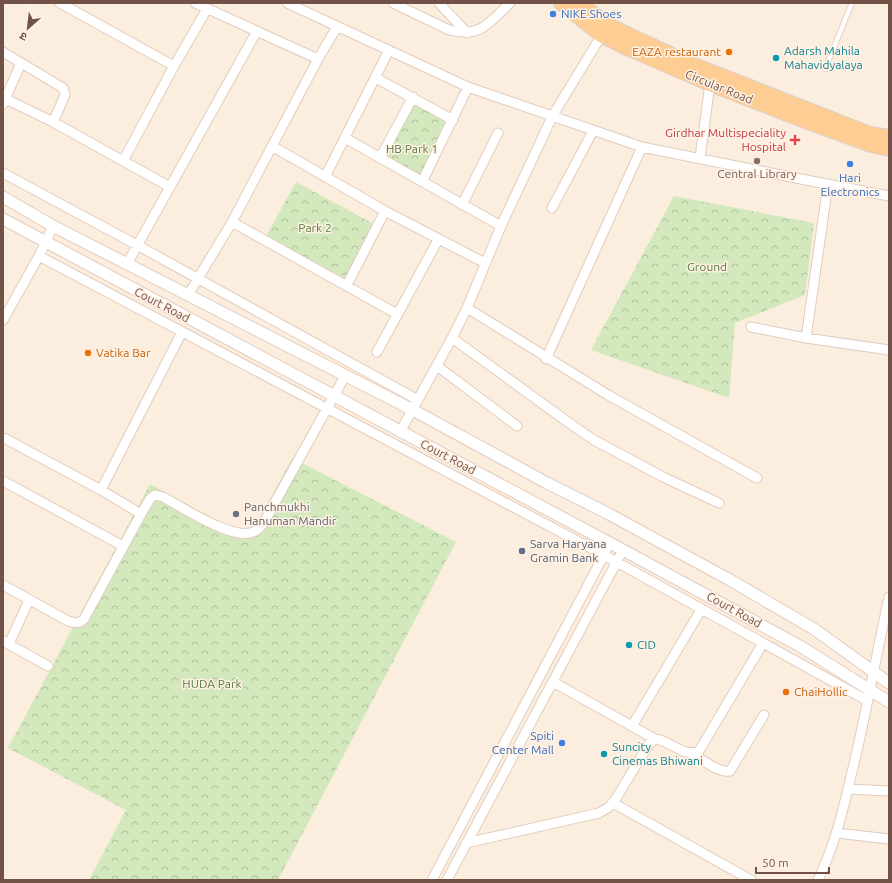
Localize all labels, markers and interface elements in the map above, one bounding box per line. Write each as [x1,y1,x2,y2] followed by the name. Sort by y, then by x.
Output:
[561,7,621,20] place label: NIKE Shoes
[8,8,48,48] north arrow
[548,9,558,19] marker: NIKE Shoes
[17,30,29,44] text: उ
[784,44,863,71] place label: Adarsh Mahila Mahavidyalaya
[632,45,721,58] place label: EAZA restaurant
[724,47,734,57] marker: EAZA restaurant
[771,53,781,63] marker: Adarsh Mahila Mahavidyalaya
[684,67,755,106] street label: Circular Road
[665,126,786,153] place label: Girdhar Multispeciality Hospital
[789,134,801,146] marker: Girdhar Multispeciality Hospital
[386,142,438,155] park label: HB Park 1
[752,156,762,166] marker: Central Library
[845,159,855,169] marker: Hari Electronics
[717,167,797,180] place label: Central Library
[821,171,879,198] place label: Hari Electronics
[298,221,332,234] park label: Park 2
[687,260,727,273] park label: Ground
[132,285,192,325] street label: Court Road
[96,346,151,359] place label: Vatika Bar
[83,348,93,358] marker: Vatika Bar
[418,437,478,477] street label: Court Road
[244,500,337,527] place label: Panchmukhi Hanuman Mandir
[231,509,241,519] marker: Panchmukhi Hanuman Mandir
[530,537,606,564] place label: Sarva Haryana Gramin Bank
[517,546,527,556] marker: Sarva Haryana Gramin Bank
[704,589,764,630] street label: Court Road
[637,638,656,651] place label: CID
[624,640,634,650] marker: CID
[182,677,242,690] park label: HUDA Park
[794,685,848,698] place label: ChaiHollic
[781,687,791,697] marker: ChaiHollic
[492,729,554,756] place label: Spiti Center Mall
[557,738,567,748] marker: Spiti Center Mall
[612,740,703,767] place label: Suncity Cinemas Bhiwani
[599,749,609,759] marker: Suncity Cinemas Bhiwani
[756,849,829,875] scale bar
[762,856,789,869] text: 50 m

